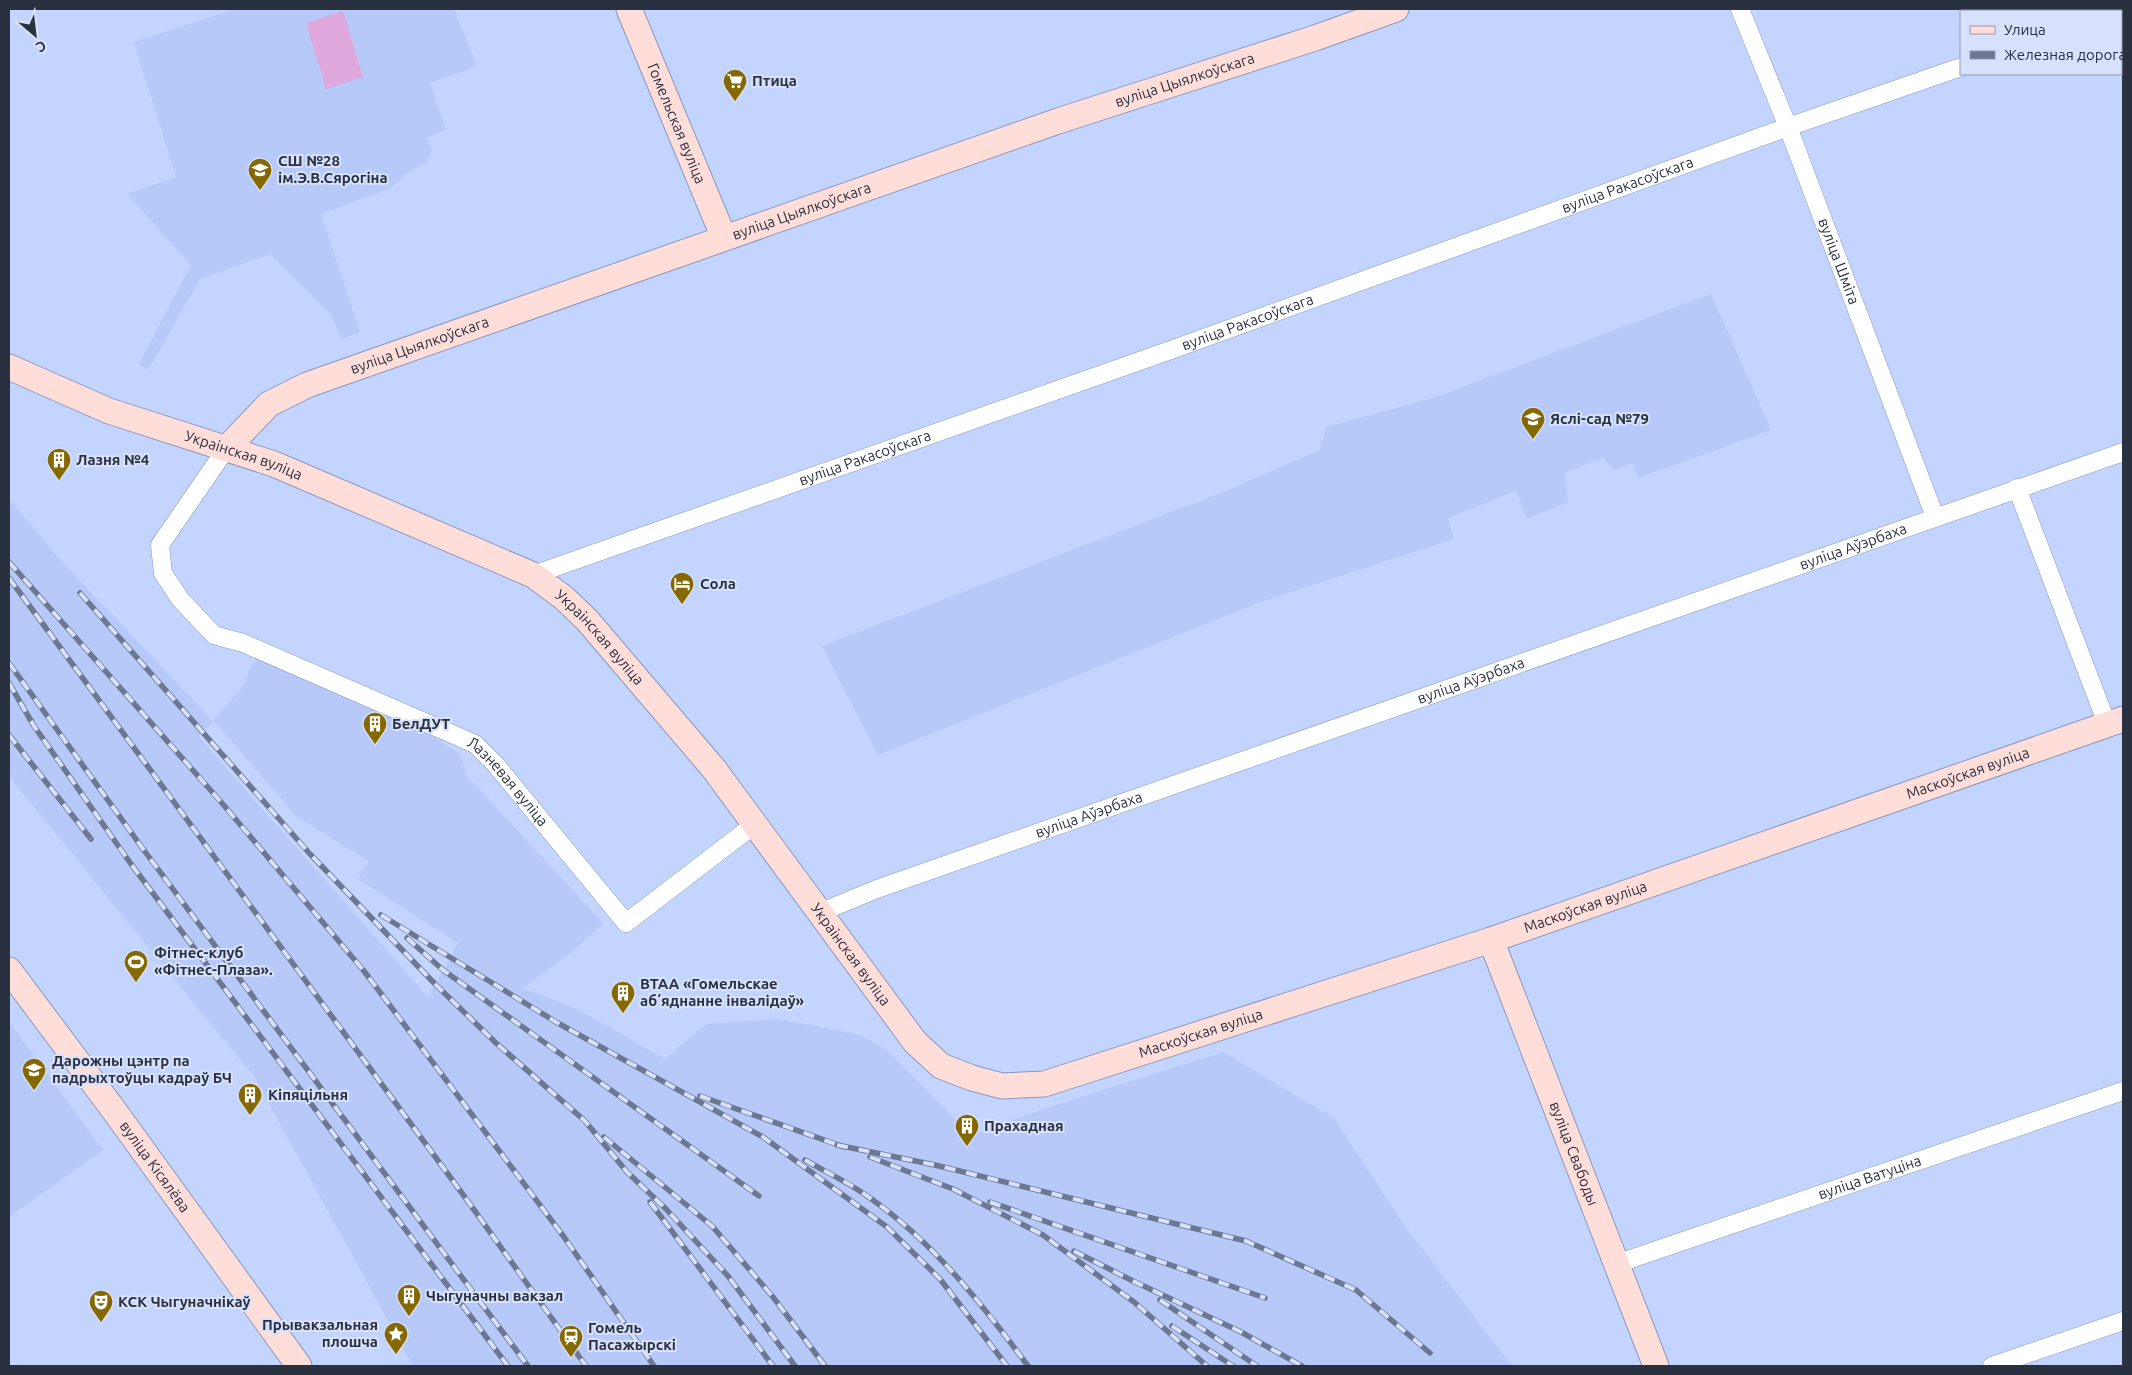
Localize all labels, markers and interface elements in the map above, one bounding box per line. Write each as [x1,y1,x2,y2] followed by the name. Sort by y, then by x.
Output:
[10,10,60,60] north arrow
[1960,10,2122,75] legend
[2004,21,2046,38] text: Улица
[33,37,49,56] text: С
[2004,46,2126,63] text: Железная дорога
[1113,49,1257,110] street label: вуліца Цыялкоўскага
[644,61,709,186] street label: Гомельская вуліца
[722,68,748,102] supermarket icon: Птица
[752,72,797,89] place label: Птица
[278,152,388,186] place label: СШ №28 ім.Э.В.Сярогіна
[1559,153,1696,216] street label: вуліца Ракасоўскага
[247,157,273,191] school or university icon: СШ №28 ім.Э.В.Сярогіна
[730,178,873,243] street label: вуліца Цыялкоўскага
[1815,216,1863,307] street label: вуліца Шміта
[1179,290,1316,353] street label: вуліца Ракасоўскага
[348,313,491,377] street label: вуліца Цыялкоўскага
[1520,406,1546,440] school or university icon: Яслі-сад №79
[1550,410,1649,427] place label: Яслі-сад №79
[797,426,933,489] street label: вуліца Ракасоўскага
[183,427,305,483] street label: Украінская вуліца
[46,447,72,481] building icon: Лазня №4
[76,451,149,468] place label: Лазня №4
[1797,520,1909,573] street label: вуліца Аўэрбаха
[669,571,695,605] hotel icon: Сола
[700,575,736,592] place label: Сола
[552,586,648,688] street label: Украінская вуліца
[1415,654,1527,707] street label: вуліца Аўэрбаха
[362,711,388,745] building icon: БелДУТ
[392,715,450,732] place label: БелДУТ
[465,733,552,830] street label: Лазневая вуліца
[1904,743,2031,802] street label: Маскоўская вуліца
[1033,788,1144,841] street label: вуліца Аўэрбаха
[1521,877,1649,936] street label: Маскоўская вуліца
[808,900,894,1009] street label: Украінская вуліца
[154,944,273,978] place label: Фітнес-клуб «Фітнес-Плаза».
[123,949,149,983] sports icon: Фітнес-клуб «Фітнес-Плаза».
[640,975,805,1009] place label: ВТАА «Гомельскае абʼяднанне інвалідаў»
[610,980,636,1014] building icon: ВТАА «Гомельскае абʼяднанне інвалідаў»
[1136,1005,1265,1061] street label: Маскоўская вуліца
[52,1052,232,1086] place label: Дарожны цэнтр па падрыхтоўцы кадраў БЧ
[21,1057,47,1091] school or university icon: Дарожны цэнтр па падрыхтоўцы кадраў БЧ
[237,1082,263,1116] building icon: Кіпяцільня
[268,1086,348,1103] place label: Кіпяцільня
[1546,1099,1602,1208] street label: вуліца Свабоды
[954,1113,980,1147] building icon: Прахадная
[984,1117,1064,1134] place label: Прахадная
[117,1118,194,1215] street label: вуліца Кісялёва
[1816,1152,1923,1202] street label: вуліца Ватуціна
[396,1283,422,1317] building icon: Чыгуначны вакзал
[426,1287,563,1304] place label: Чыгуначны вакзал
[88,1289,114,1323] theatre icon: КСК Чыгуначнікаў
[118,1293,251,1310] place label: КСК Чыгуначнікаў
[262,1316,378,1350] place label: Прывакзальная плошча
[588,1319,676,1353] place label: Гомель Пасажырскі
[383,1321,409,1355] place icon: Прывакзальная плошча
[558,1324,584,1358] station icon: Гомель Пасажырскі

